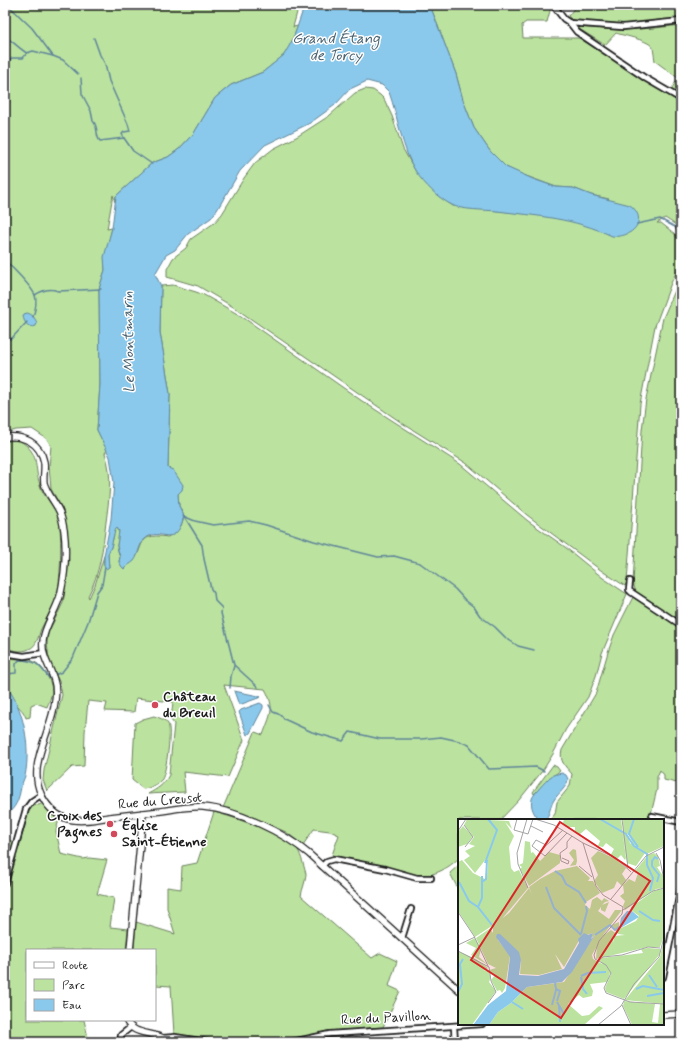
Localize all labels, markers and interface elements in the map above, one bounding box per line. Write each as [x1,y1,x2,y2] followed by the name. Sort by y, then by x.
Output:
[292,28,381,66] water label: Grand Étang de Torcy
[118,291,140,393] water label: Le Montmarin
[163,688,217,722] place label: Château du Breuil
[150,700,160,710] marker: Château du Breuil
[117,788,203,814] street label: Rue du Creusot
[47,807,103,844] place label: Croix des Pagnes
[122,817,207,851] place label: Église Saint-Étienne
[105,819,115,829] marker: Croix des Pagnes
[458,819,664,1025] inset map
[109,829,119,839] marker: Église Saint-Étienne
[26,949,156,1021] legend
[62,958,88,974] text: Route
[62,978,85,994] text: Parc
[62,998,82,1014] text: Eau
[341,1007,431,1029] street label: Rue du Pavillon

